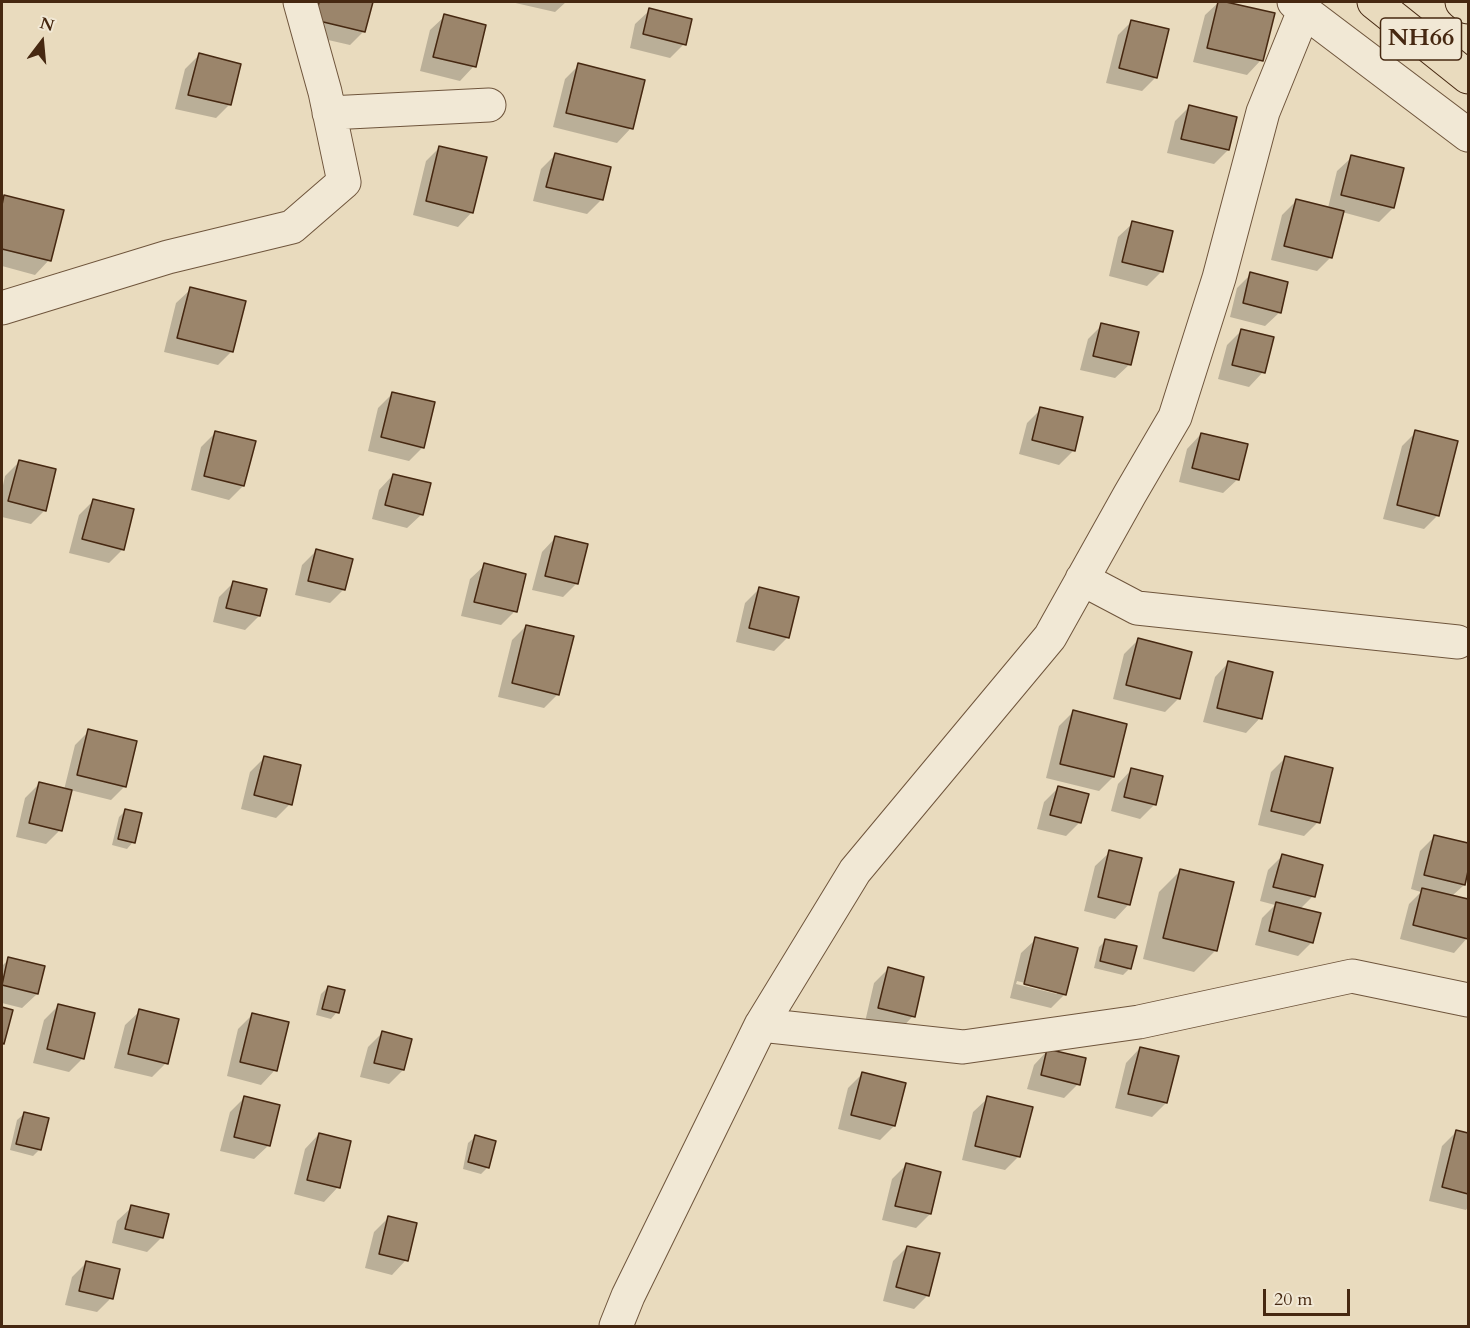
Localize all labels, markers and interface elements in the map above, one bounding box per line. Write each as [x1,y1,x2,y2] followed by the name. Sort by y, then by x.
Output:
[12,12,72,72] north arrow
[37,12,57,37] text: N
[1380,18,1462,60] road number: NH66
[1266,1277,1353,1315] scale bar
[1274,1287,1313,1312] text: 20 m

